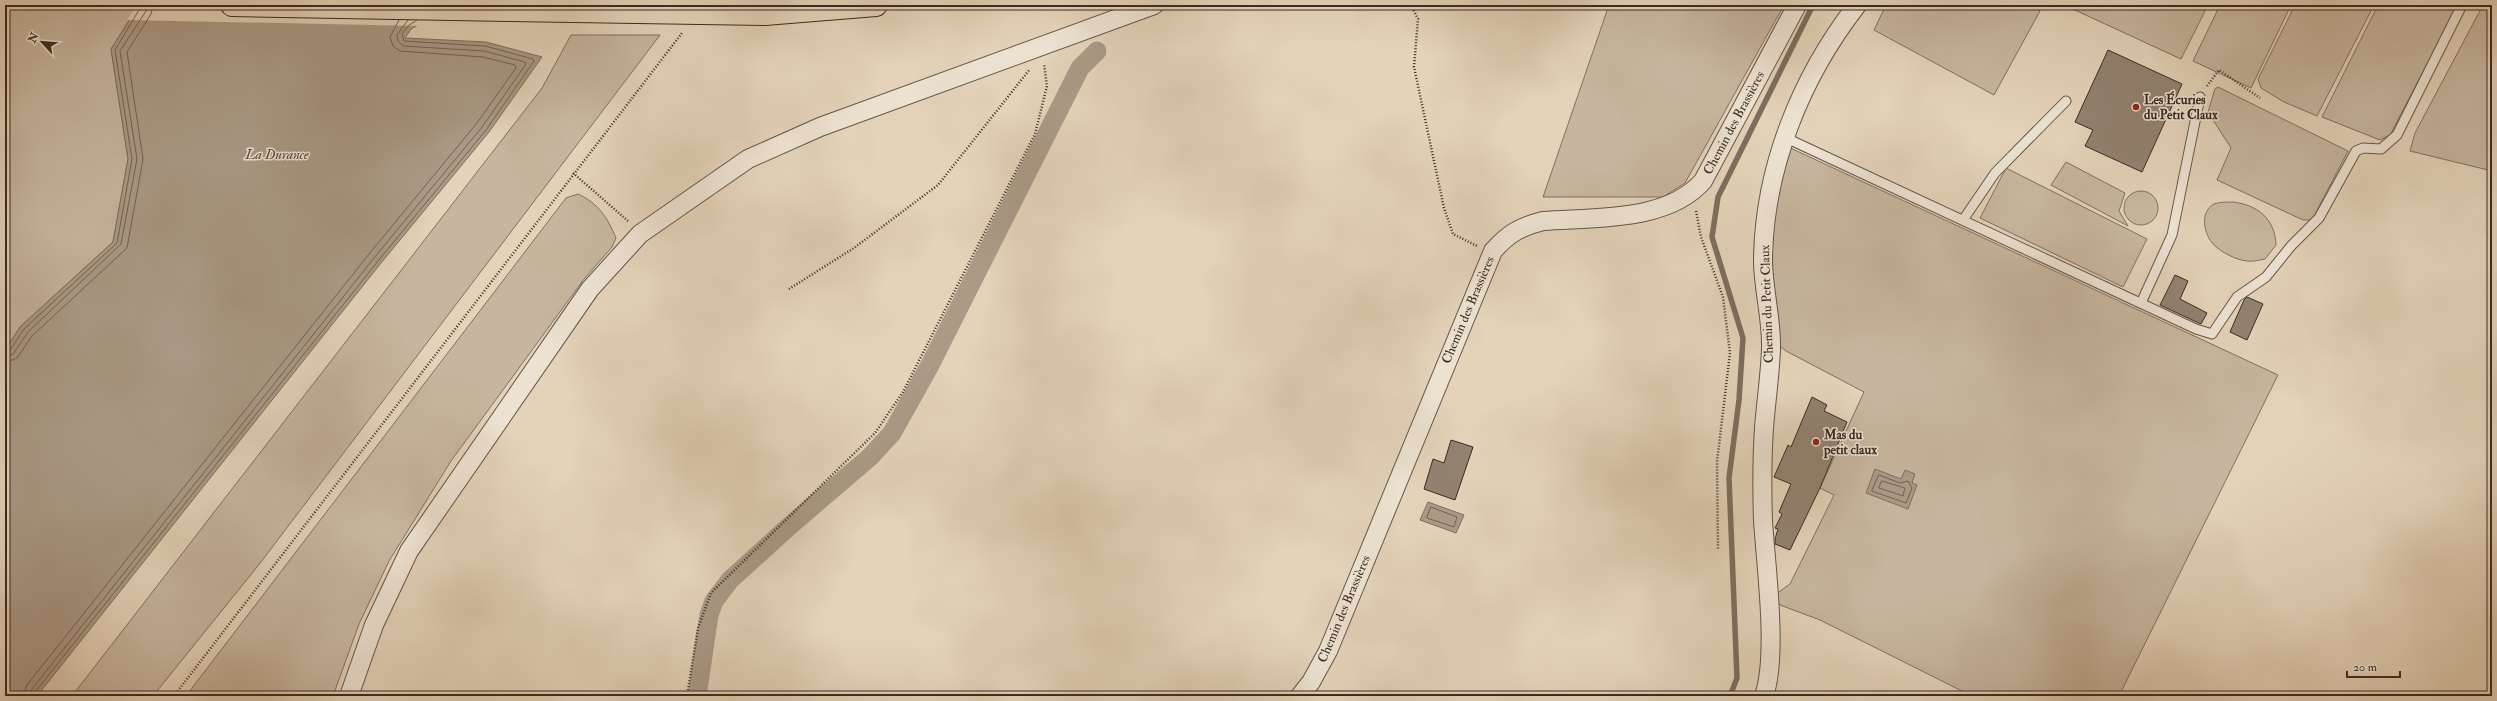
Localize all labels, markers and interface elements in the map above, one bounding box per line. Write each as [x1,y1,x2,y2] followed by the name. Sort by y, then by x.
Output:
[22,22,62,62] north arrow
[25,30,42,46] text: N
[1700,68,1768,177] street label: Chemin des Brassières
[2144,90,2218,123] place label: Les Écuries du Petit Claux
[2131,102,2141,112] marker: Les Écuries du Petit Claux
[244,146,309,163] water label: La Durance
[1757,244,1777,364] street label: Chemin du Petit Claux
[1438,254,1498,366] street label: Chemin des Brassières
[1823,427,1877,459] place label: Mas du petit claux
[1811,437,1821,447] marker: Mas du petit claux
[1314,553,1374,665] street label: Chemin des Brassières
[2347,653,2400,679] scale bar
[2353,660,2378,675] text: 20 m

